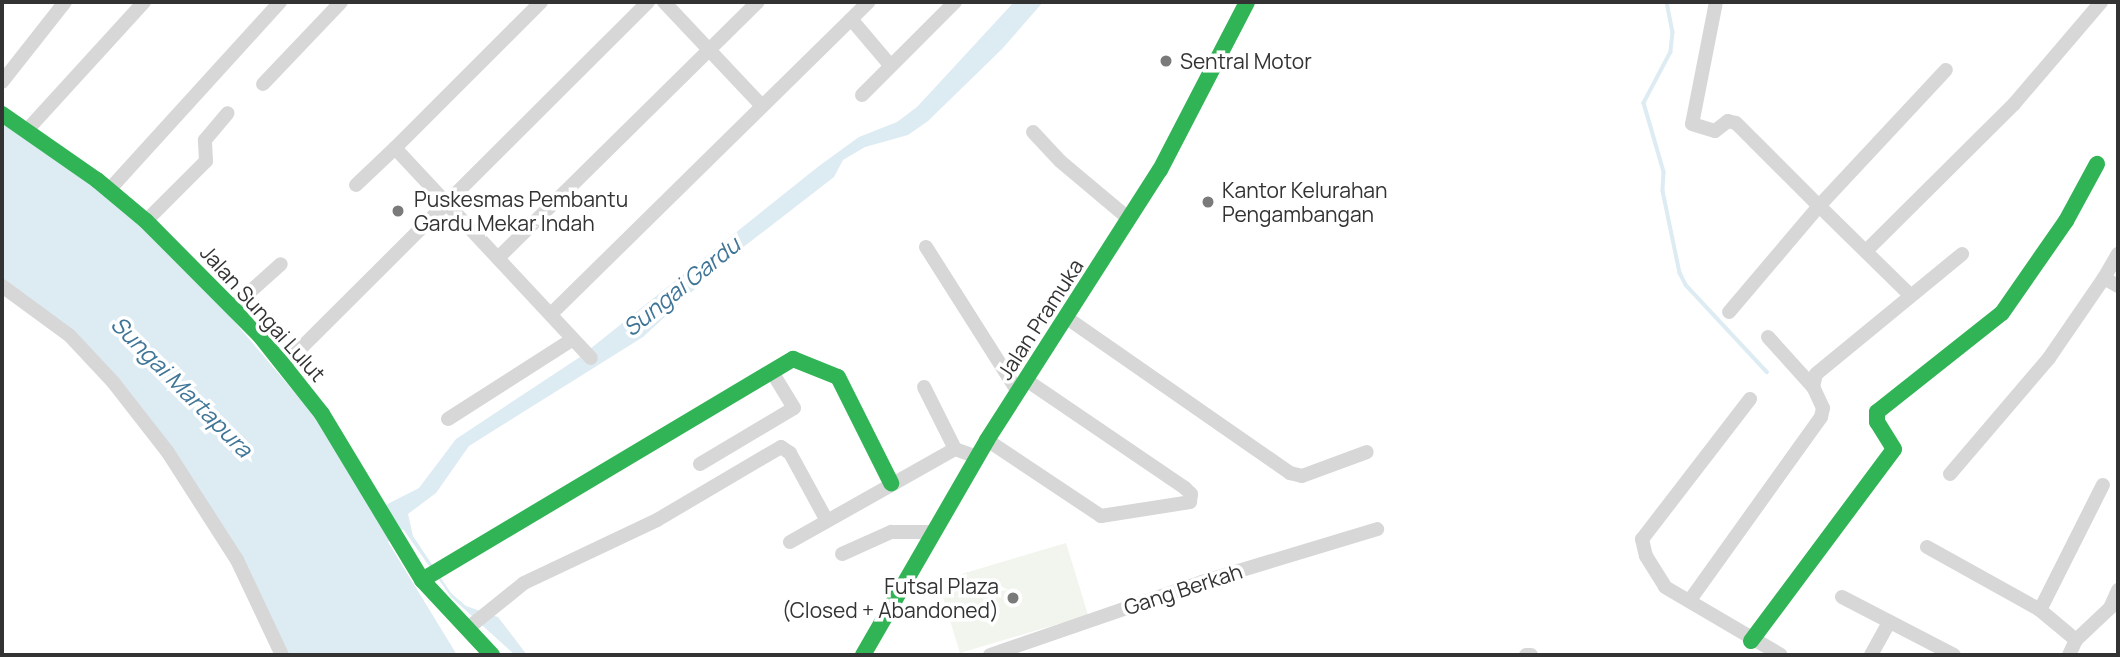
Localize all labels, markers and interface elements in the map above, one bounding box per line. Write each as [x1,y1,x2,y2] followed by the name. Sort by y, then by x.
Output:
[1180,48,1312,74] place label: Sentral Motor
[1158,53,1174,69] marker: Sentral Motor
[1222,177,1387,227] place label: Kantor Kelurahan Pengambangan
[414,186,628,236] place label: Puskesmas Pembantu Gardu Mekar Indah
[1200,194,1216,210] marker: Kantor Kelurahan Pengambangan
[388,201,408,221] marker: Puskesmas Pembantu Gardu Mekar Indah
[617,231,745,341] water label: Sungai Gardu
[195,240,331,386] street label: Jalan Sungai Lulut
[992,254,1088,384] street label: Jalan Pramuka
[106,310,258,462] water label: Sungai Martapura
[1121,558,1245,620] street label: Gang Berkah
[782,573,999,623] place label: Futsal Plaza (Closed + Abandoned)
[1005,590,1021,606] marker: Futsal Plaza (Closed + Abandoned)

